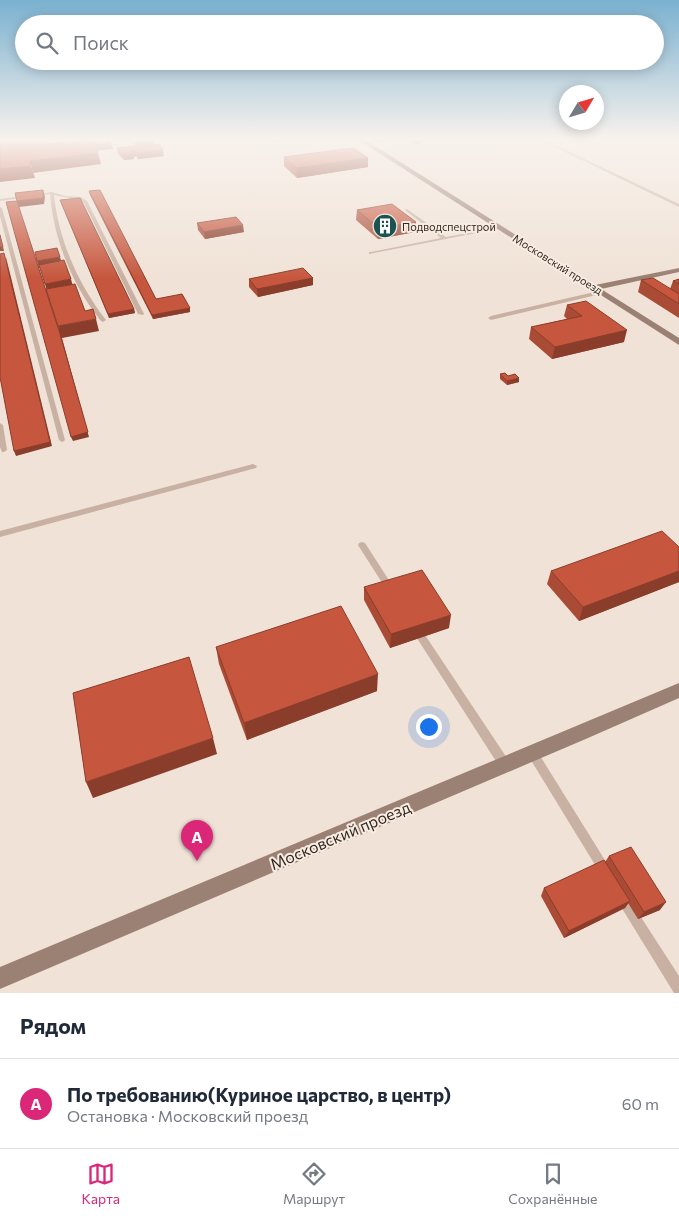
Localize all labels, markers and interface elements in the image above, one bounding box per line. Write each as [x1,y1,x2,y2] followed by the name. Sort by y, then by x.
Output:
[15,15,664,70] search box
[33,29,61,57] icon: search
[73,31,129,54] text: Поиск
[559,85,604,130] north arrow
[372,213,398,239] building icon: Подводспецстрой
[402,220,496,233] place label: Подводспецстрой
[511,231,606,297] street label: Московский проезд
[416,714,442,740] your location
[267,797,414,873] street label: Московский проезд
[181,820,213,861] pin: A
[20,1013,86,1038] text: Рядом
[67,1083,451,1106] text: По требованию(Куриное царство, в центр)
[30,1094,42,1113] text: A
[622,1094,659,1113] text: 60 m
[67,1106,308,1125] text: Остановка · Московский проезд
[81,1160,120,1207] tab: Карта
[283,1160,345,1207] tab: Маршрут
[508,1160,598,1207] tab: Сохранённые

